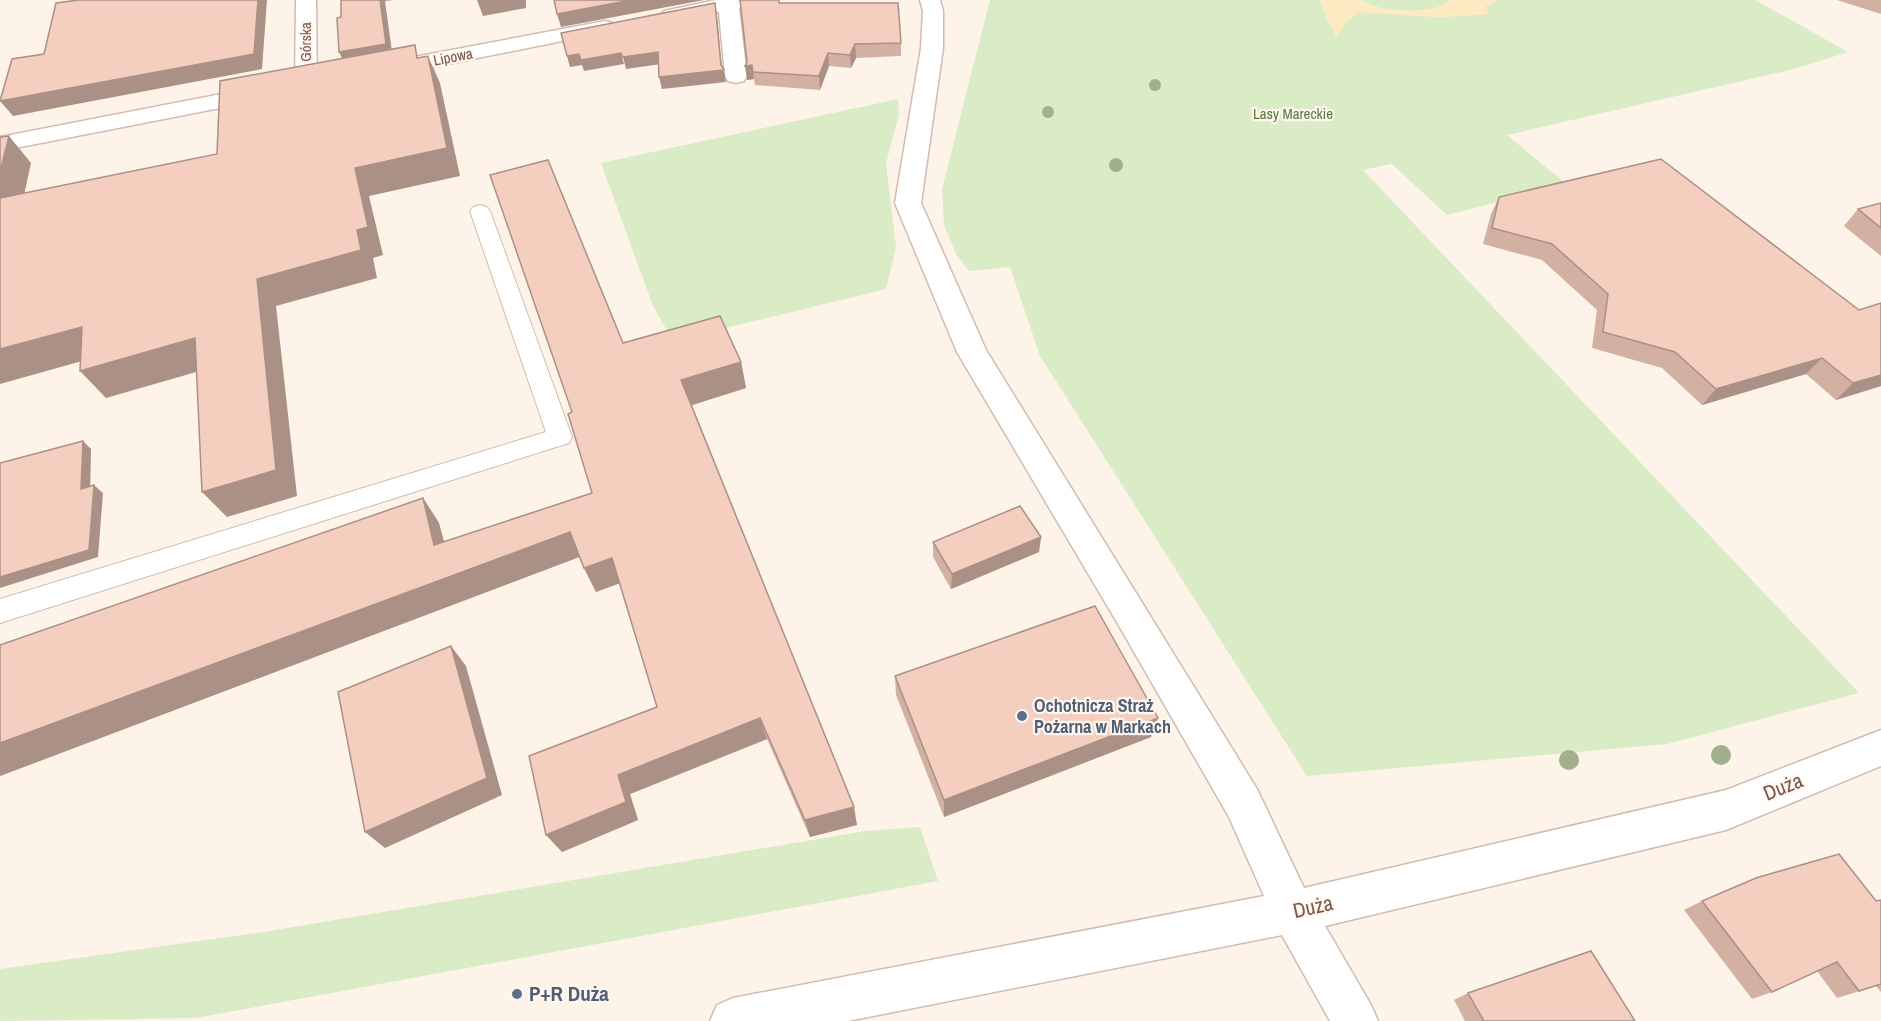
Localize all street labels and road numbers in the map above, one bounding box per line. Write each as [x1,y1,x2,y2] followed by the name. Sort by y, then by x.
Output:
[295,22,316,62] street label: Górska
[431,42,475,71] street label: Lipowa
[1759,765,1807,808] street label: Duża
[1290,888,1336,925] street label: Duża

